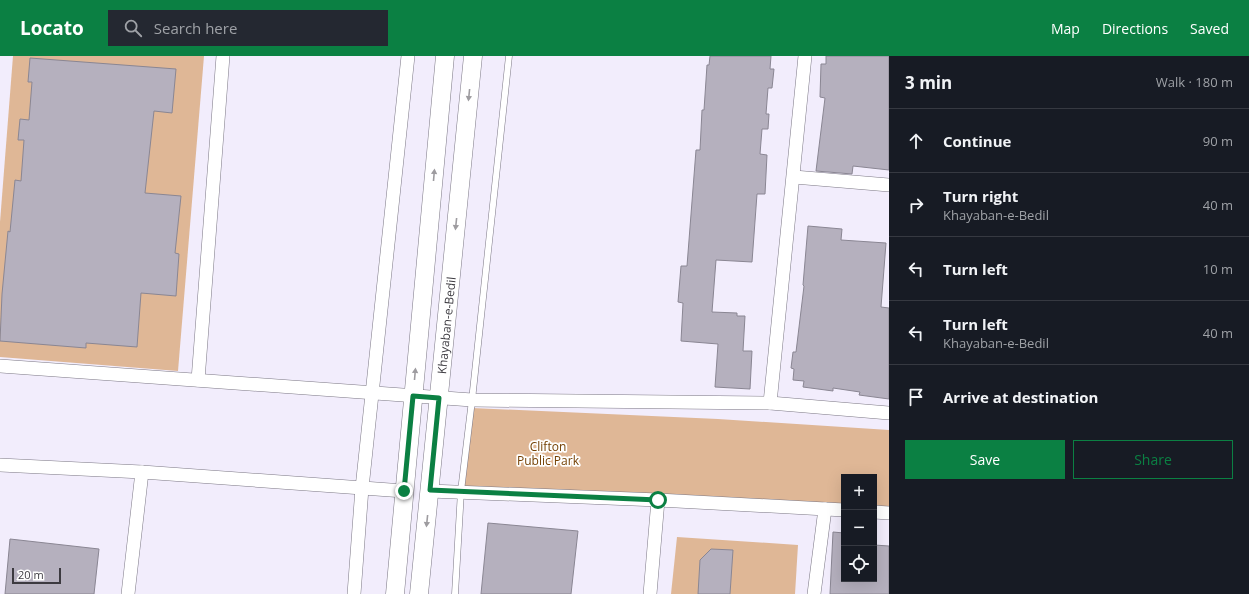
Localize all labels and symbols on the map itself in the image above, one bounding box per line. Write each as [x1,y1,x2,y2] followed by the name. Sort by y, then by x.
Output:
[466,89,472,101] one-way arrow
[431,169,437,181] one-way arrow
[453,218,459,230] one-way arrow
[433,276,459,375] street label: Khayaban-e-Bedil
[412,368,419,380] one-way arrow
[517,438,580,469] park label: Clifton Public Park
[395,482,413,500] route end
[649,491,667,509] route start
[423,515,430,527] one-way arrow
[12,566,61,585] scale bar

